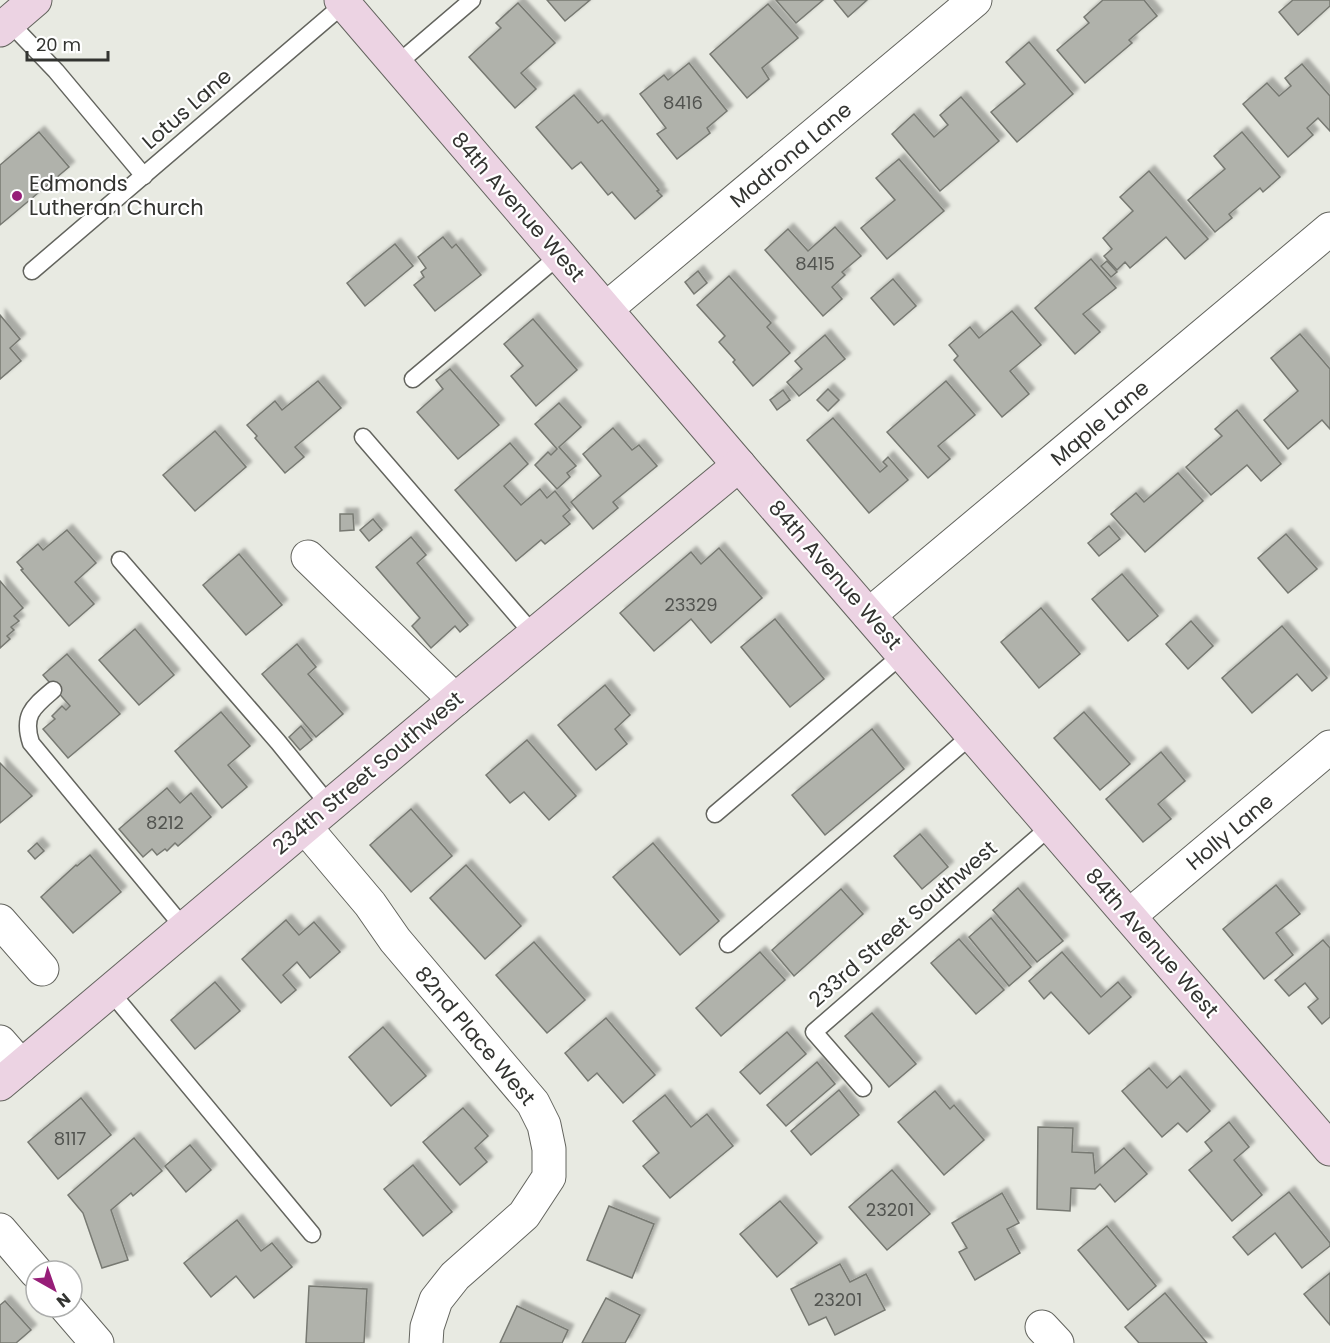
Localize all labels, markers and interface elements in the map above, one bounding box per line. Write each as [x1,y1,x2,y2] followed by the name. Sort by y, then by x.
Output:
[27,24,108,62] scale bar
[36,32,81,57] text: 20 m
[136,62,238,156] street label: Lotus Lane
[663,90,703,115] house number: 8416
[724,95,858,214] street label: Madrona Lane
[445,126,592,288] street label: 84th Avenue West
[29,169,204,222] place label: Edmonds Lutheran Church
[10,189,24,203] marker: Edmonds Lutheran Church
[795,251,835,276] house number: 8415
[1044,373,1155,472] street label: Maple Lane
[762,494,909,656] street label: 84th Avenue West
[664,592,718,617] house number: 23329
[266,684,469,861] street label: 234th Street Southwest
[1180,787,1279,877] street label: Holly Lane
[146,810,184,835] house number: 8212
[802,834,1003,1014] street label: 233rd Street Southwest
[1079,862,1226,1024] street label: 84th Avenue West
[408,960,542,1111] street label: 82nd Place West
[54,1126,87,1151] house number: 8117
[866,1197,914,1222] house number: 23201
[24,1259,84,1319] north arrow
[51,1287,75,1313] text: N
[814,1287,862,1312] house number: 23201

